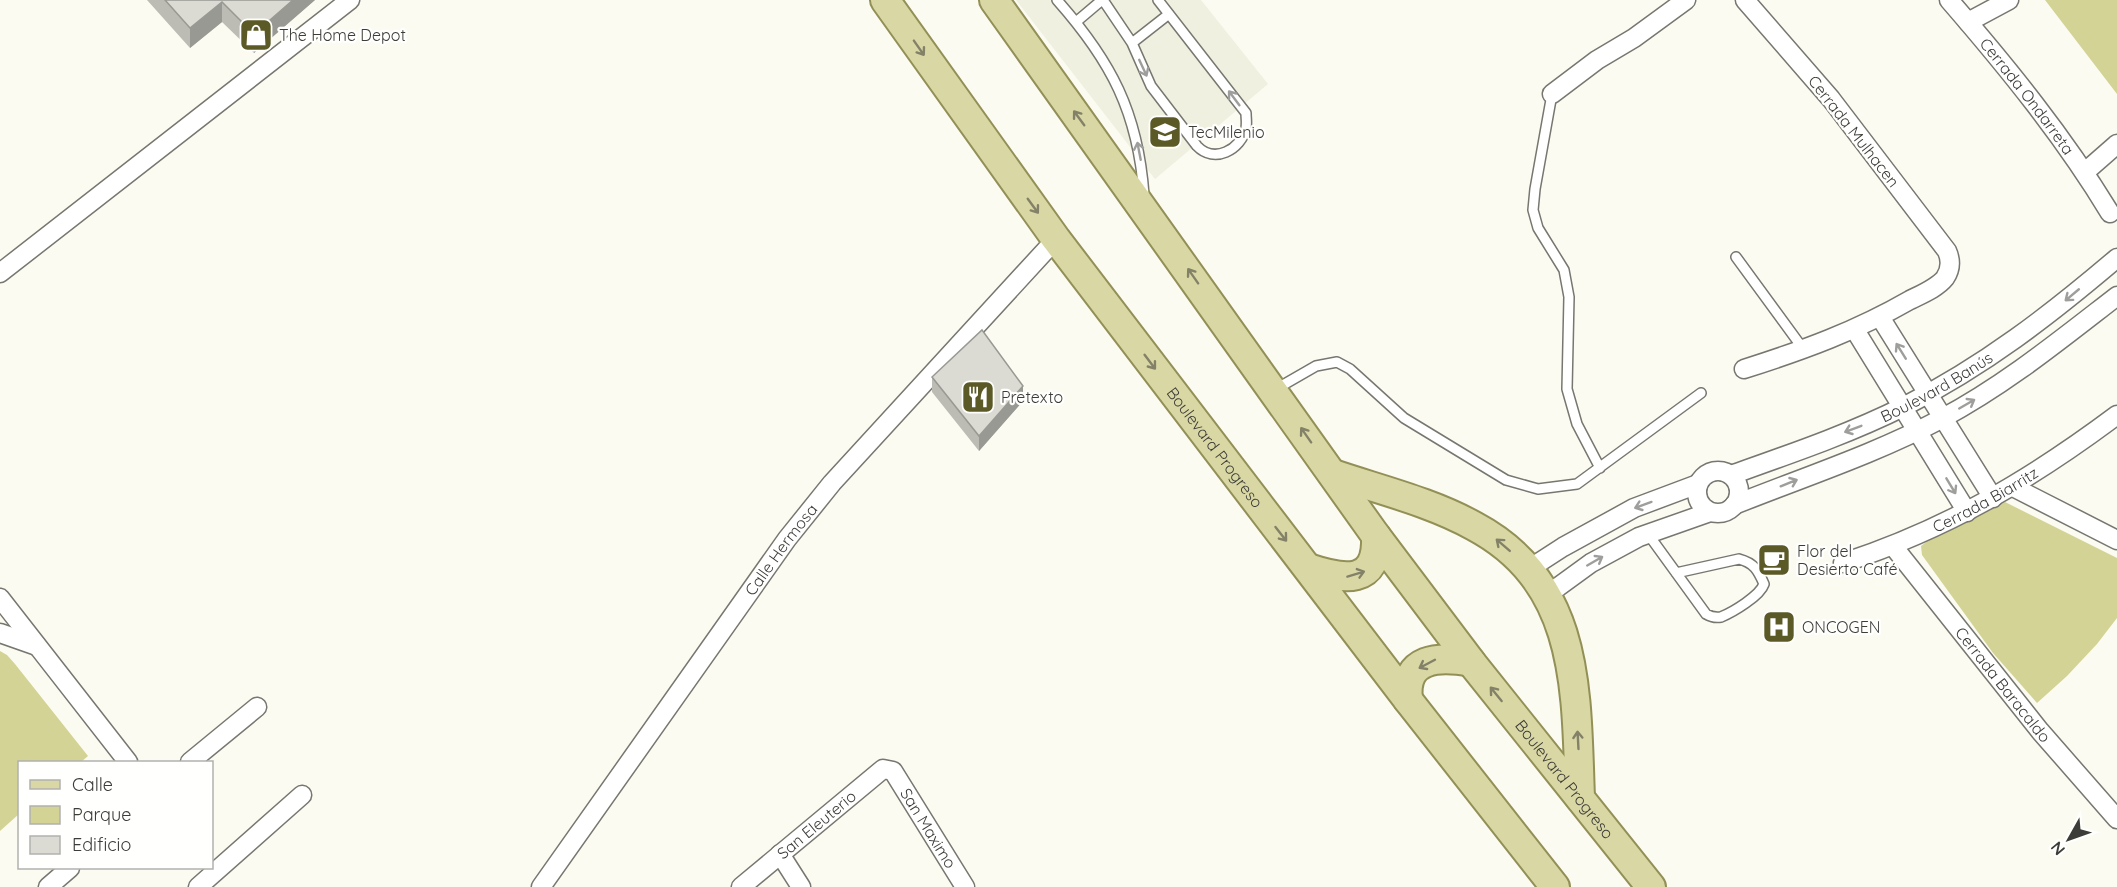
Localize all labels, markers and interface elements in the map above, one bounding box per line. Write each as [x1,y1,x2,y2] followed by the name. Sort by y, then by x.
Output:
[238,17,274,53] shop icon: The Home Depot
[279,25,406,45] place label: The Home Depot
[1976,34,2079,158] street label: Cerrada Ondarreta
[913,39,925,56] one-way arrow
[1138,58,1150,76] one-way arrow
[1804,71,1904,191] street label: Cerrada Mulhacen
[1227,90,1240,106] one-way arrow
[1073,110,1086,126] one-way arrow
[1147,114,1183,150] school or university icon: TecMilenio
[1188,122,1265,142] place label: TecMilenio
[1133,142,1144,161] one-way arrow
[1027,198,1039,214] one-way arrow
[1187,269,1199,285] one-way arrow
[2064,289,2080,302] one-way arrow
[1894,343,1906,360] one-way arrow
[1877,347,1996,426] street label: Boulevard Banús
[1143,354,1156,370] one-way arrow
[960,379,996,415] restaurant icon: Pretexto
[1163,383,1268,512] street label: Boulevard Progreso
[1001,387,1063,407] place label: Pretexto
[1958,398,1975,410] one-way arrow
[1844,425,1863,436] one-way arrow
[1300,428,1312,444] one-way arrow
[1929,462,2042,537] street label: Cerrada Biarritz
[1779,477,1797,488] one-way arrow
[1945,477,1957,494] one-way arrow
[740,500,821,599] street label: Calle Hermosa
[1634,500,1653,511] one-way arrow
[1275,525,1288,541] one-way arrow
[1496,538,1511,552] one-way arrow
[1797,541,1898,579] place label: Flor del Desierto Café
[1756,542,1792,578] cafe icon: Flor del Desierto Café
[1586,555,1603,567] one-way arrow
[1346,568,1365,579] one-way arrow
[1761,609,1797,645] hospital icon: ONCOGEN
[1802,617,1880,637] place label: ONCOGEN
[1951,623,2055,746] street label: Cerrada Baracaldo
[1418,659,1436,670] one-way arrow
[1490,686,1503,702] one-way arrow
[1511,716,1618,843] street label: Boulevard Progreso
[1572,730,1583,750] one-way arrow
[18,761,213,869] legend
[72,773,113,796] text: Calle
[896,784,961,872] street label: San Maximo
[773,786,860,863] street label: San Eleuterio
[72,803,131,826] text: Parque
[2039,809,2099,869] north arrow
[72,833,131,856] text: Edificio
[2046,838,2069,860] text: N

